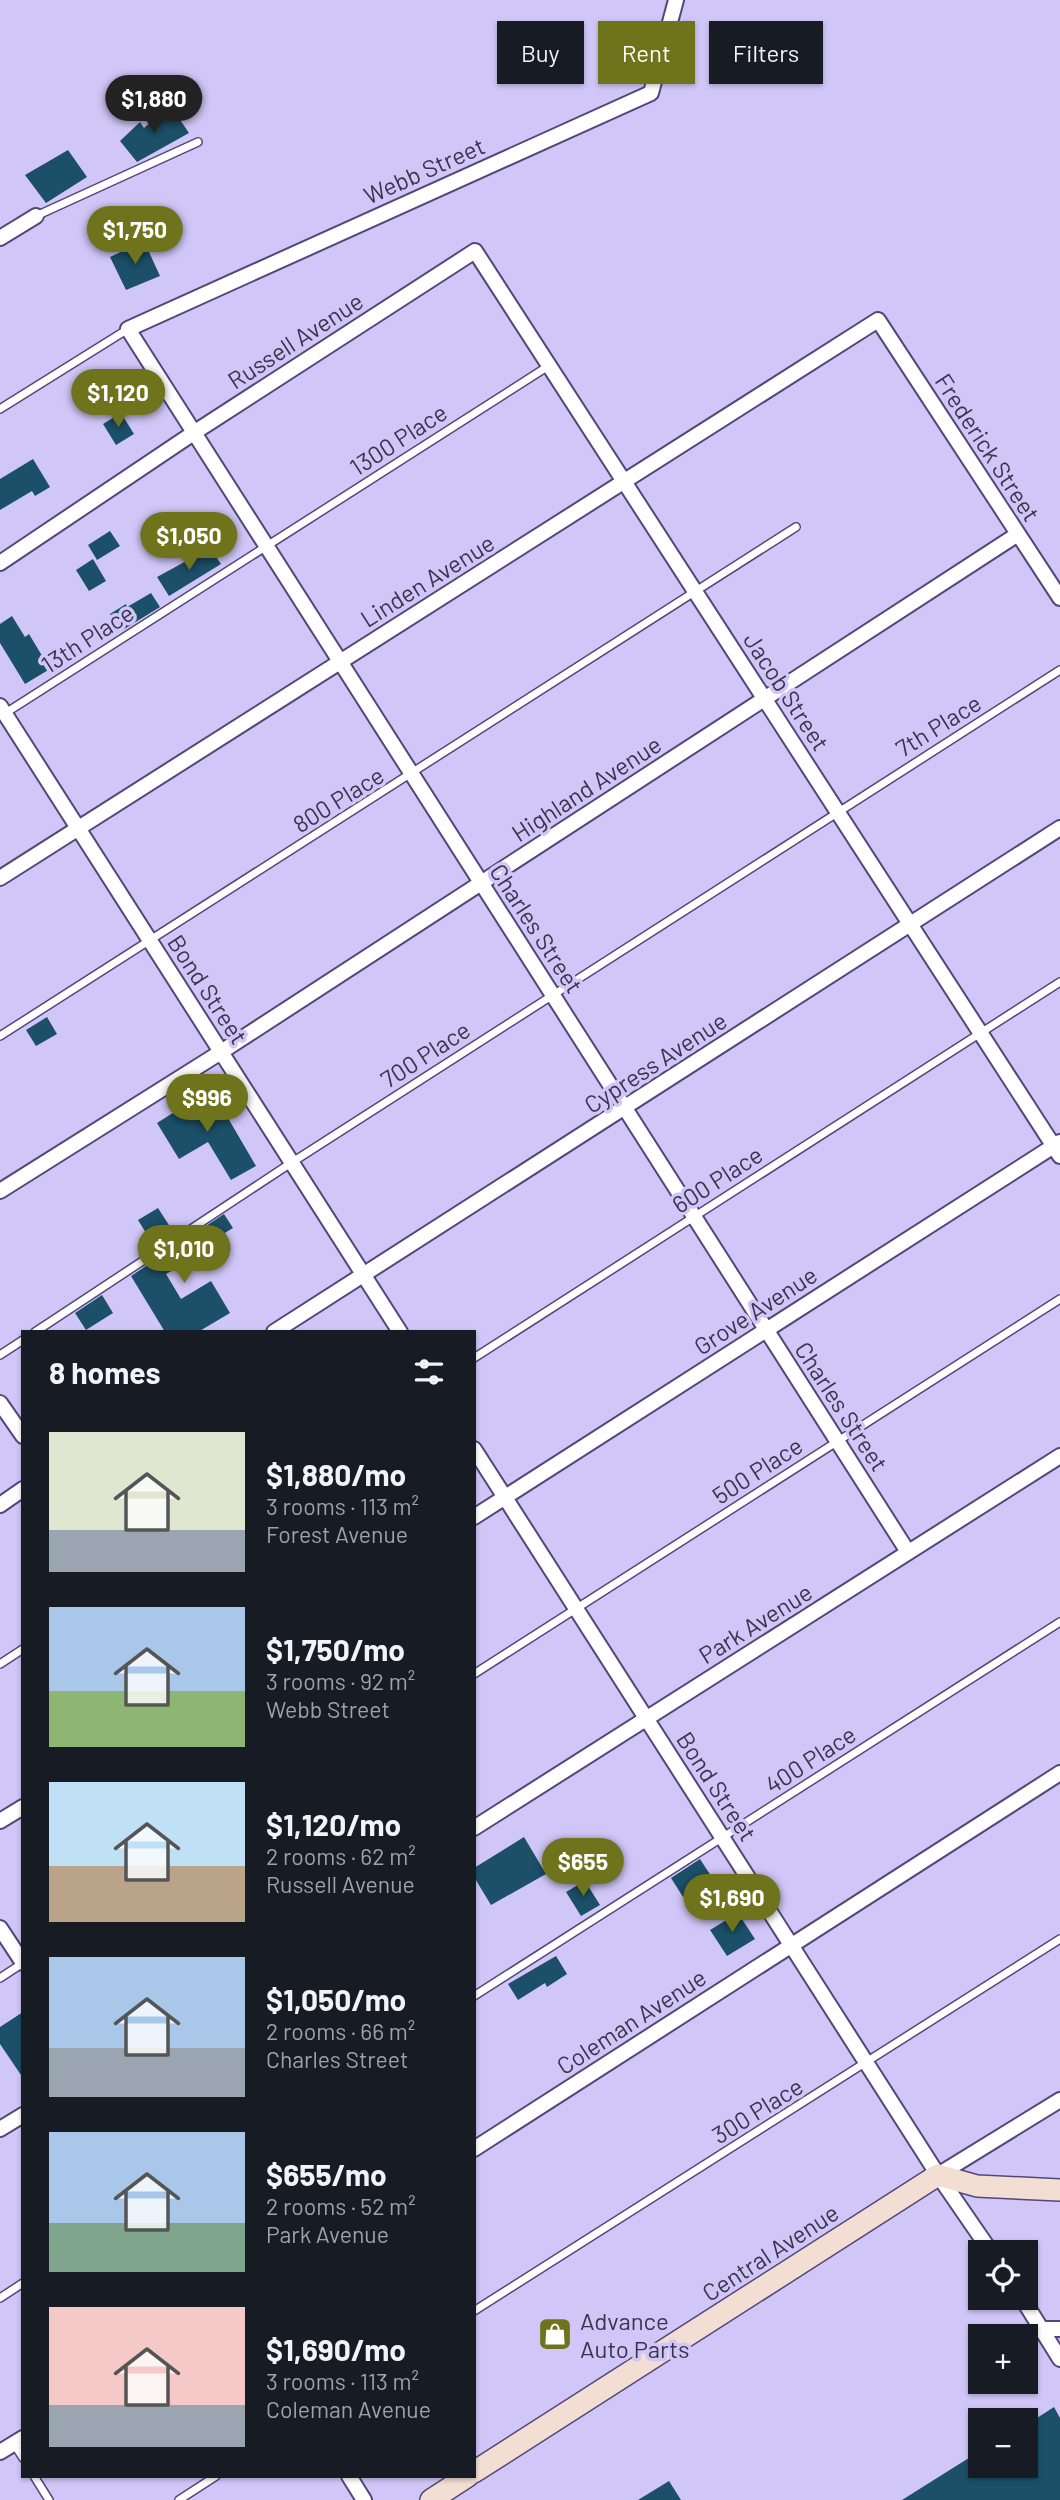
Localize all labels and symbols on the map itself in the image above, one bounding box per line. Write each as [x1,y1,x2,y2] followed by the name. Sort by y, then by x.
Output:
[97,76,211,135] pin: $1,880
[359,130,489,210] street label: Webb Street
[78,206,192,266] pin: $1,750
[222,286,368,394] street label: Russell Avenue
[929,368,1047,526] street label: Frederick Street
[61,370,175,429] pin: $1,120
[344,397,452,481] street label: 1300 Place
[132,512,246,572] pin: $1,050
[355,527,499,633] street label: Linden Avenue
[35,597,139,679] street label: 13th Place
[738,626,836,756] street label: Jacob Street
[890,688,986,762] street label: 7th Place
[506,729,666,847] street label: Highland Avenue
[287,760,389,838] street label: 800 Place
[484,858,590,998] street label: Charles Street
[162,929,254,1049] street label: Bond Street
[578,1005,732,1119] street label: Cypress Avenue
[375,1014,475,1094] street label: 700 Place
[166,1074,248,1134] pin: $996
[667,1139,767,1219] street label: 600 Place
[127,1226,241,1285] pin: $1,010
[688,1259,822,1361] street label: Grove Avenue
[789,1336,895,1476] street label: Charles Street
[707,1430,807,1510] street label: 500 Place
[693,1577,817,1669] street label: Park Avenue
[759,1719,861,1799] street label: 400 Place
[671,1726,763,1846] street label: Bond Street
[542,1839,624,1898] pin: $655
[675,1874,789,1934] pin: $1,690
[551,1962,711,2080] street label: Coleman Avenue
[706,2071,808,2149] street label: 300 Place
[696,2197,844,2307] street label: Central Avenue
[580,2306,689,2363] place label: Advance Auto Parts
[536,2315,574,2353] shop icon: Advance Auto Parts

